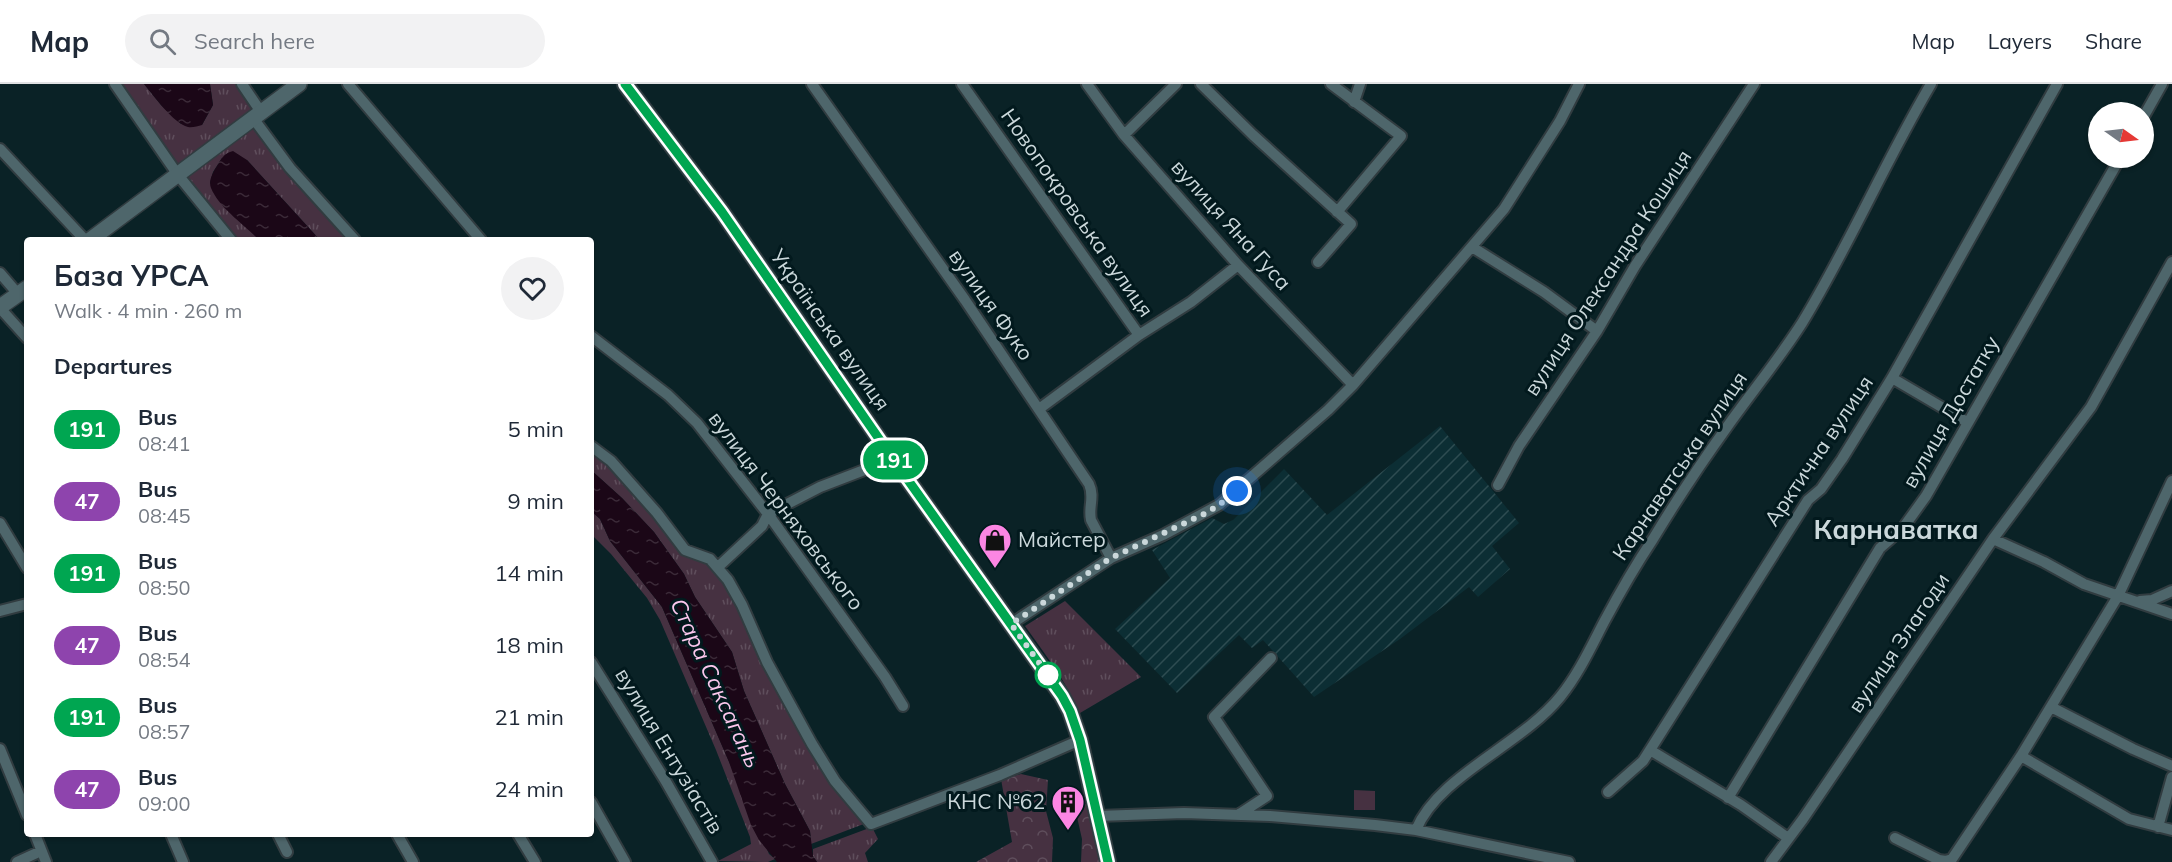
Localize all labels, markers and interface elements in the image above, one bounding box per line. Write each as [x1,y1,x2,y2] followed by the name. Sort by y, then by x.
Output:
[125,14,545,68] search box
[30,24,89,59] text: Map
[146,25,179,58] icon: search
[194,27,315,55] text: Search here
[1912,28,1955,54] text: Map
[1988,28,2052,54] text: Layers
[2085,28,2142,54] text: Share
[2088,102,2154,168] north arrow
[2088,102,2154,168] map controls
[996,103,1160,322] street label: Новопокровська вулиця
[1518,145,1697,400] street label: вулиця Олександра Кошиця
[1166,154,1297,295] street label: вулиця Яна Гуса
[765,243,896,415] street label: Українська вулиця
[944,244,1040,365] street label: вулиця Фуко
[501,257,564,320] button: heart
[54,258,208,293] text: База УРСА
[54,298,242,323] text: Walk · 4 min · 260 m
[1896,331,2004,492] street label: вулиця Достатку
[54,352,172,380] text: Departures
[1606,366,1752,565] street label: Карнаватська вулиця
[1758,370,1878,531] street label: Арктична вулиця
[138,403,177,431] text: Bus
[703,406,870,615] street label: вулиця Черняховського
[508,415,564,443] text: 5 min
[68,416,106,442] text: 191
[138,431,191,456] text: 08:41
[860,440,928,479] line badge: 191
[875,447,913,473] text: 191
[138,475,177,503] text: Bus
[1222,476,1252,506] your location
[508,487,564,515] text: 9 min
[74,488,100,514] text: 47
[138,503,191,528] text: 08:45
[1814,512,1979,546] district label: Карнаватка
[977,522,1013,569] shop icon: Майстер
[1018,526,1106,552] place label: Майстер
[138,547,177,575] text: Bus
[494,559,564,587] text: 14 min
[68,560,106,586] text: 191
[1842,568,1954,717] street label: вулиця Злагоди
[138,575,191,600] text: 08:50
[664,594,768,772] water label: Стара Саксагань
[138,619,177,647] text: Bus
[494,631,564,659] text: 18 min
[74,632,100,658] text: 47
[138,647,191,672] text: 08:54
[1035,662,1061,688] unlabelled marker
[610,663,730,838] street label: вулиця Ентузіастів
[138,691,177,719] text: Bus
[494,703,564,731] text: 21 min
[68,704,106,730] text: 191
[138,719,191,744] text: 08:57
[138,763,177,791] text: Bus
[494,775,564,803] text: 24 min
[74,776,100,802] text: 47
[1050,784,1086,831] building icon: КНС №62
[947,788,1045,814] place label: КНС №62
[138,791,191,816] text: 09:00

